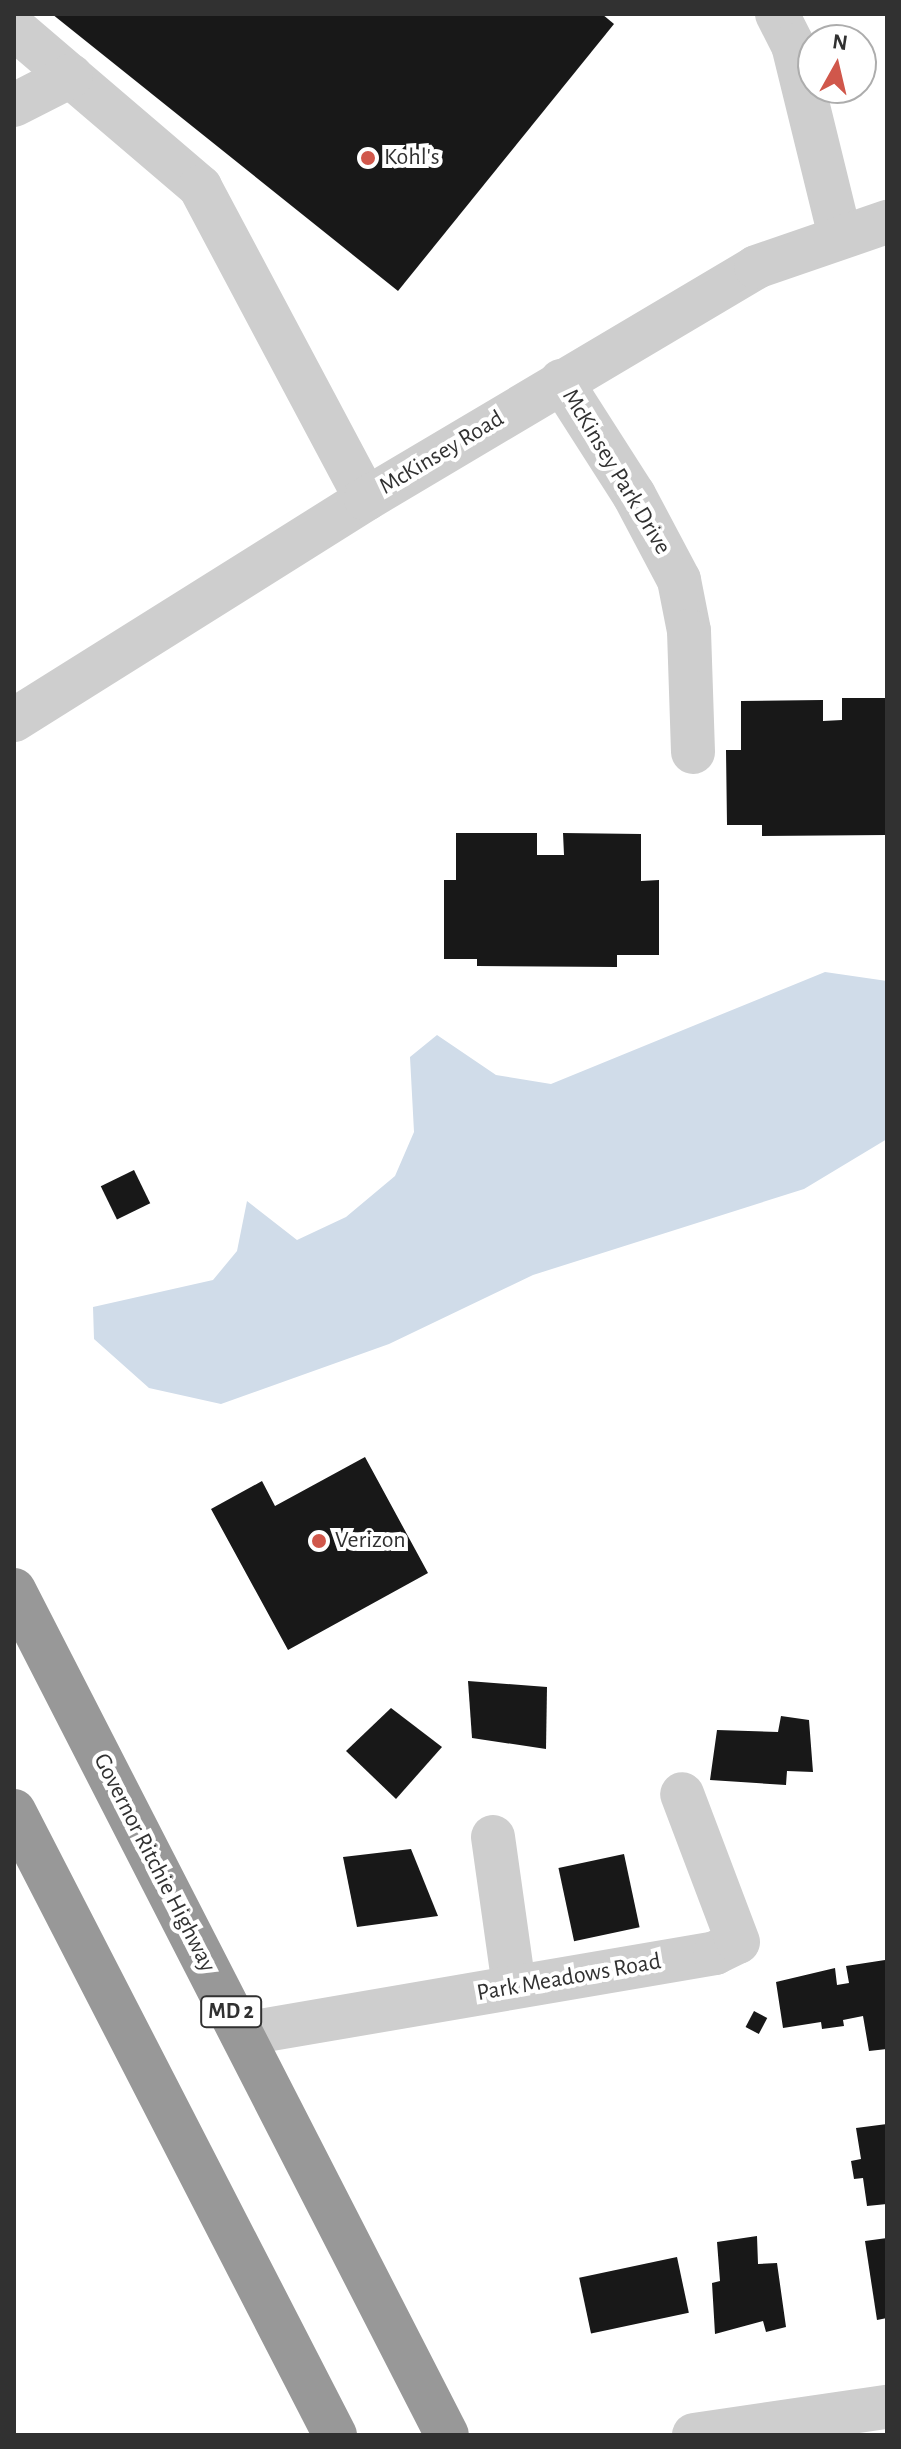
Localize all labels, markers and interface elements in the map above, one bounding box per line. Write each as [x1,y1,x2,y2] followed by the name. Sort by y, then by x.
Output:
[797,24,877,104] north arrow
[831,30,849,54] text: N
[384,144,440,172] place label: Kohl's
[359,149,377,167] marker: Kohl's
[555,384,677,560] street label: McKinsey Park Drive
[375,405,509,501] street label: McKinsey Road
[335,1527,406,1555] place label: Verizon
[310,1532,328,1550] marker: Verizon
[86,1749,222,1977] street label: Governor Ritchie Highway
[475,1948,663,2008] street label: Park Meadows Road
[199,1994,263,2030] road number: MD 2

